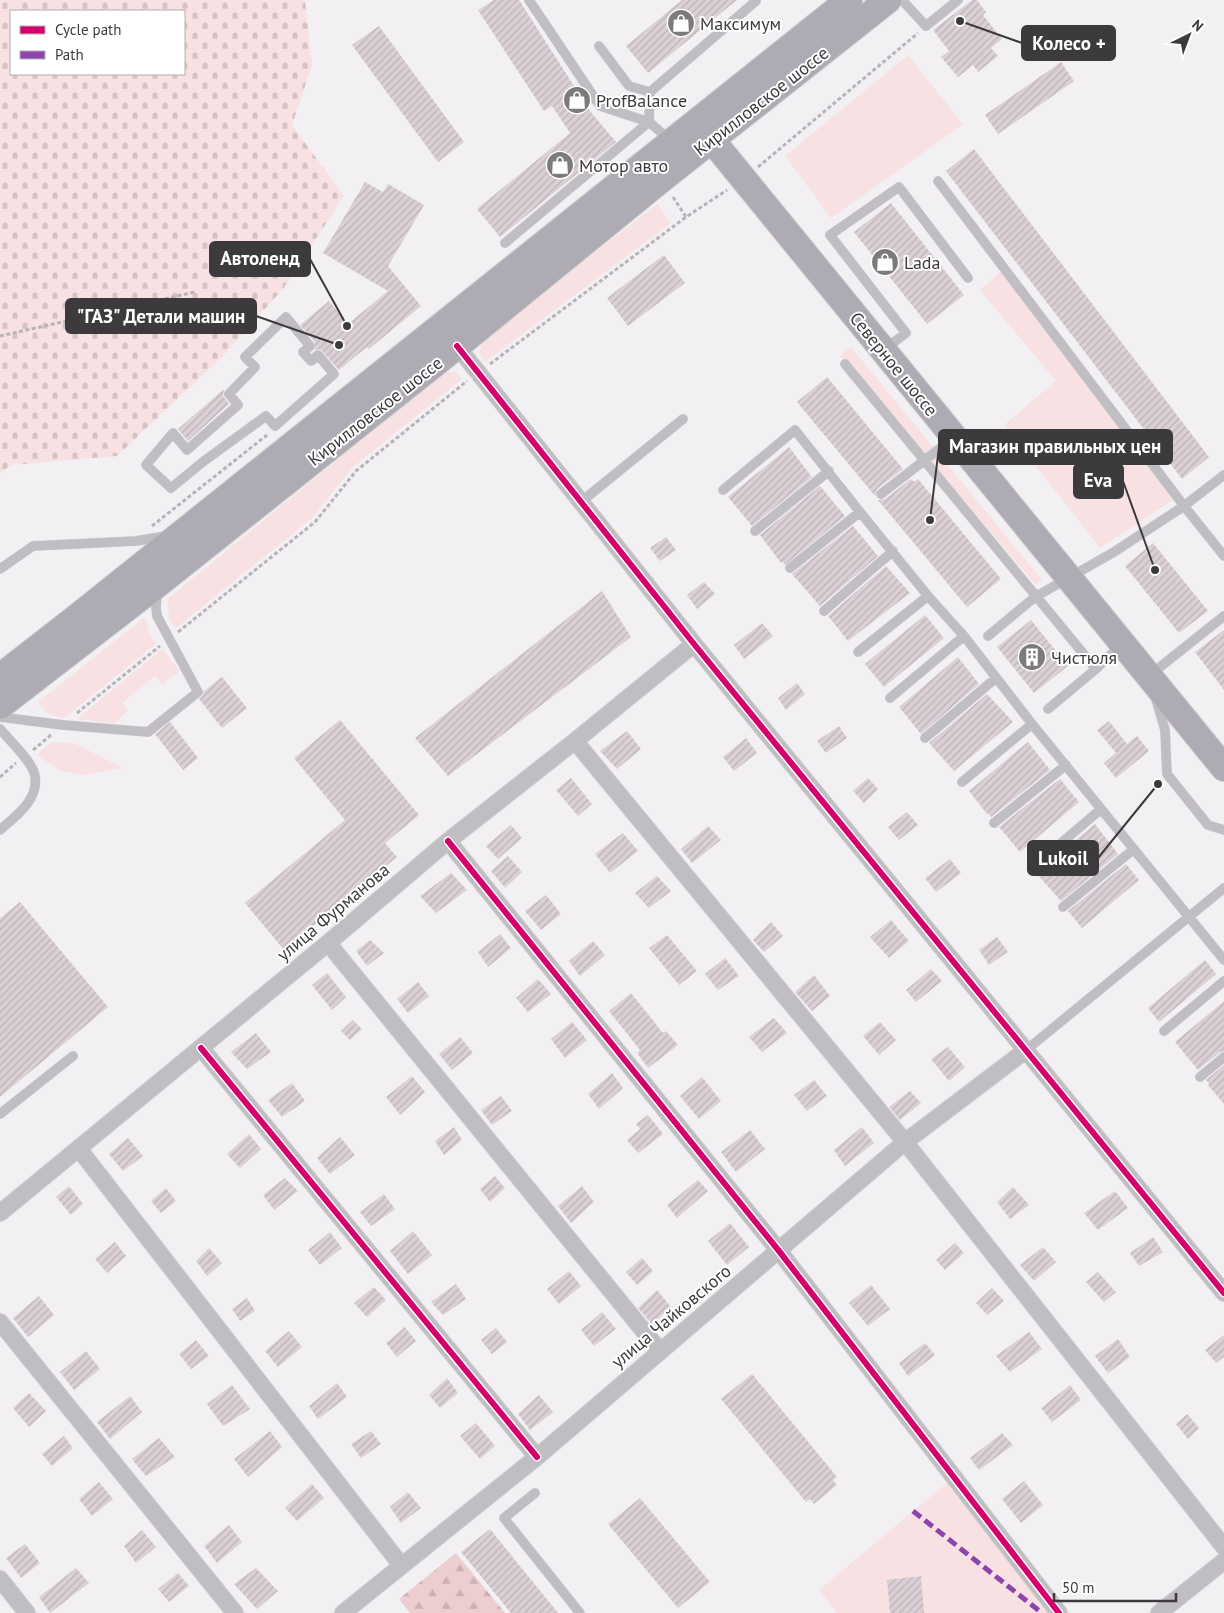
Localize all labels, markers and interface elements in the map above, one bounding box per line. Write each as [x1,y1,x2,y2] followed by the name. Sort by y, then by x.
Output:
[666,8,696,38] shop icon: Максимум
[10,10,185,75] legend
[1164,10,1214,60] north arrow
[700,12,781,35] place label: Максимум
[1188,16,1207,35] text: N
[55,20,121,39] text: Cycle path
[1022,26,1115,60] callout: Колесо +
[1032,31,1106,55] text: Колесо +
[689,41,833,161] street label: Кирилловское шоссе
[55,45,84,64] text: Path
[562,85,592,115] shop icon: ProfBalance
[596,89,687,112] place label: ProfBalance
[545,150,575,180] shop icon: Мотор авто
[579,154,668,177] place label: Мотор авто
[210,242,310,276] callout: Автоленд
[220,246,300,270] text: Автоленд
[870,247,900,277] shop icon: Lada
[904,251,941,274] place label: Lada
[66,299,256,333] callout: "ГАЗ" Детали машин
[77,304,245,328] text: "ГАЗ" Детали машин
[845,307,943,421] street label: Северное шоссе
[303,351,447,471] street label: Кирилловское шоссе
[939,430,1172,464] callout: Магазин правильных цен
[949,434,1161,458] text: Магазин правильных цен
[1074,464,1123,498] callout: Eva
[1084,468,1112,492] text: Eva
[1017,642,1047,672] building icon: Чистюля
[1051,646,1117,669] place label: Чистюля
[1028,841,1098,875] callout: Lukoil
[1038,846,1088,870] text: Lukoil
[272,858,394,966] street label: улица Фурманова
[606,1259,736,1373] street label: улица Чайковского
[1054,1570,1176,1602] scale bar
[1062,1578,1095,1597] text: 50 m

